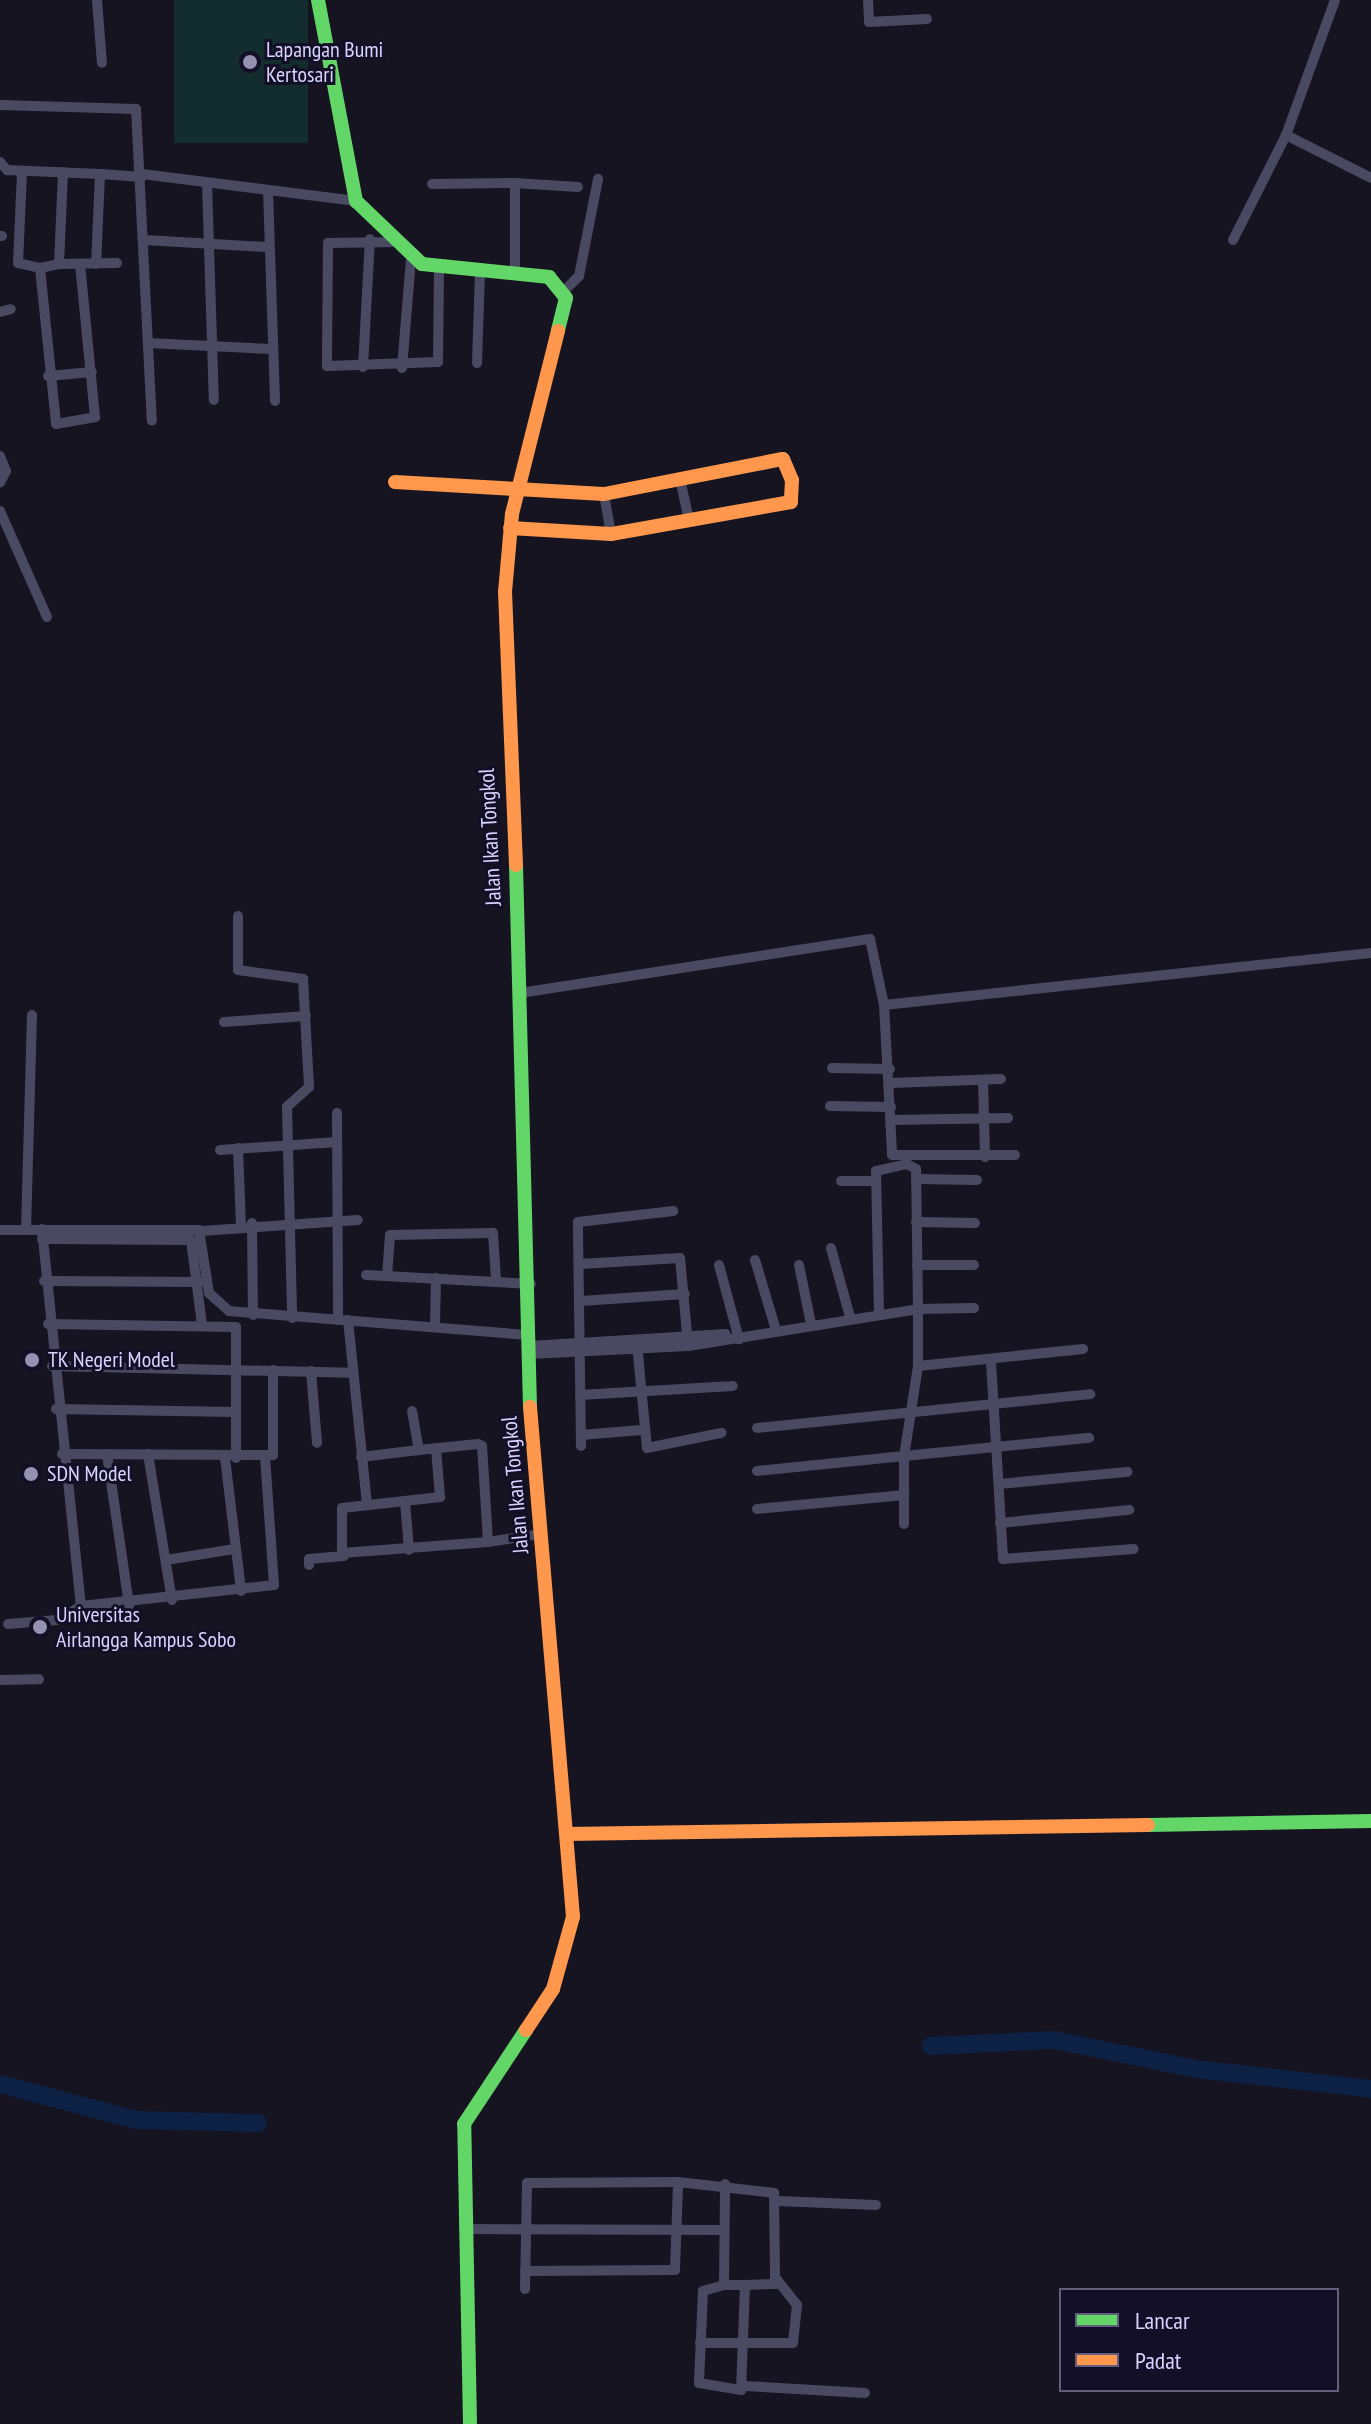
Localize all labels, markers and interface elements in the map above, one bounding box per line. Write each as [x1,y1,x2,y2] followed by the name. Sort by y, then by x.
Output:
[266,36,383,88] place label: Lapangan Bumi Kertosari
[241,53,259,71] marker: Lapangan Bumi Kertosari
[473,767,507,907] street label: Jalan Ikan Tongkol
[48,1347,175,1373] place label: TK Negeri Model
[23,1351,41,1369] marker: TK Negeri Model
[496,1415,534,1555] street label: Jalan Ikan Tongkol
[47,1461,132,1487] place label: SDN Model
[22,1465,40,1483] marker: SDN Model
[56,1601,236,1652] place label: Universitas Airlangga Kampus Sobo
[31,1618,49,1636] marker: Universitas Airlangga Kampus Sobo
[1059,2288,1339,2392] legend
[1135,2305,1189,2336] text: Lancar
[1135,2345,1181,2376] text: Padat

